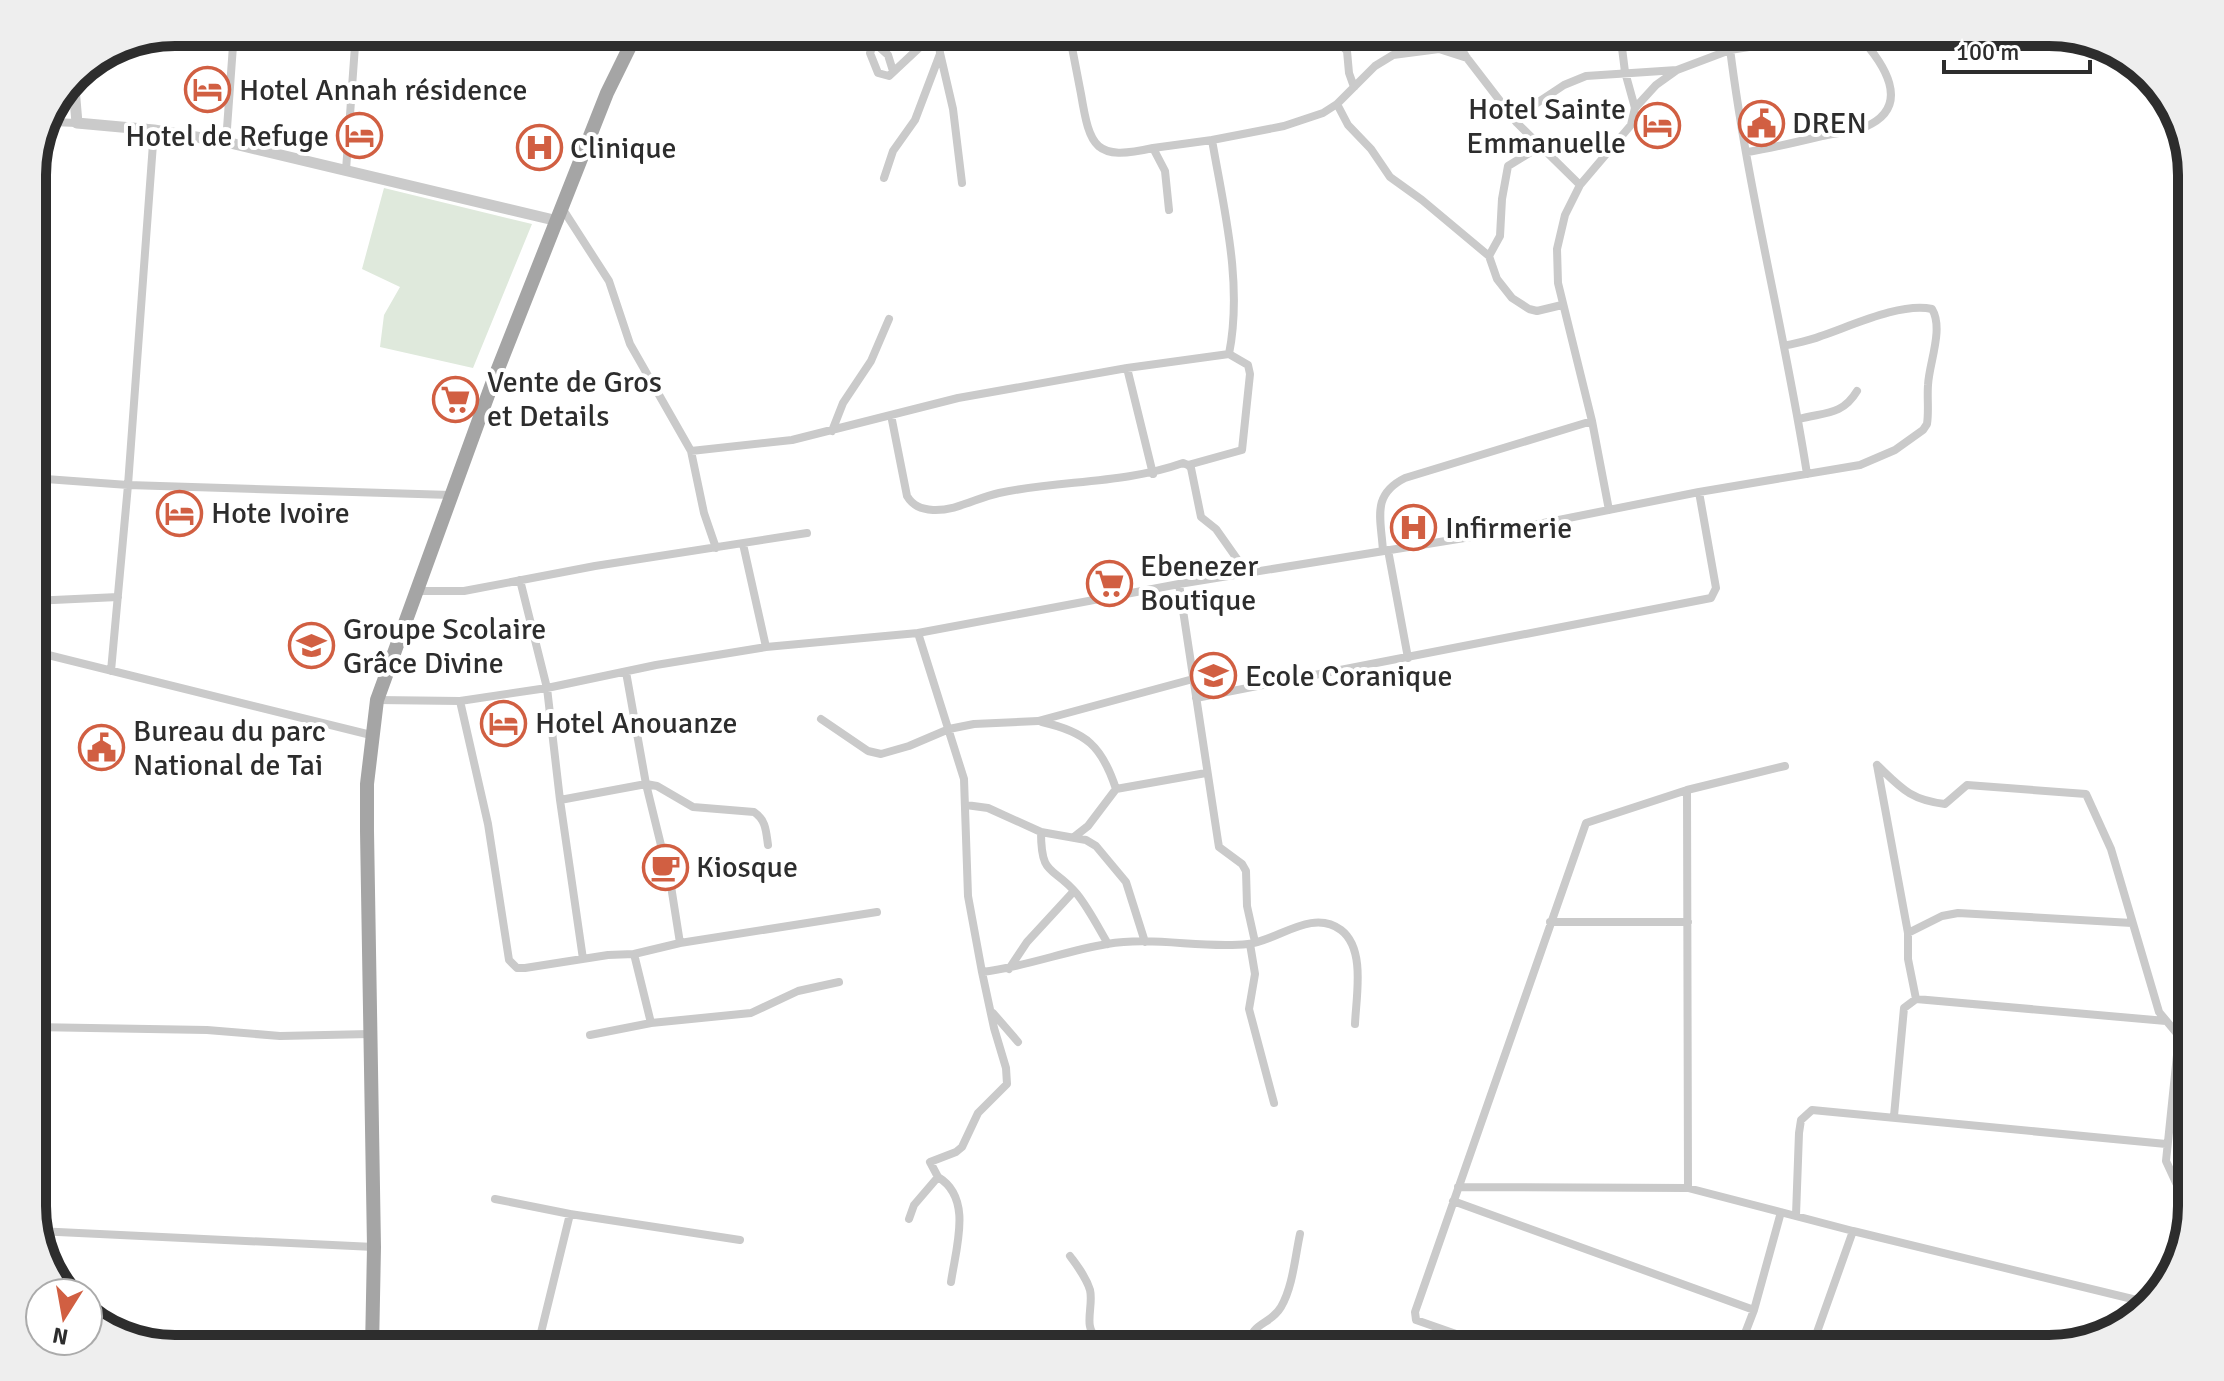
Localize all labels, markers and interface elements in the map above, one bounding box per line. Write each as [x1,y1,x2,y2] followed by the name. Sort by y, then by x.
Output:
[1944,24,2090,74] scale bar
[1956,37,2019,67] text: 100 m
[184,66,232,114] hotel icon: Hotel Annah résidence
[239,72,528,109] place label: Hotel Annah résidence
[1466,91,1626,162] place label: Hotel Sainte Emmanuelle
[1737,99,1785,147] public building icon: DREN
[1633,102,1681,150] hotel icon: Hotel Sainte Emmanuelle
[1792,105,1867,142] place label: DREN
[336,112,384,160] hotel icon: Hotel de Refuge
[125,118,329,155] place label: Hotel de Refuge
[515,124,563,172] hospital icon: Clinique
[570,130,677,167] place label: Clinique
[487,364,662,435] place label: Vente de Gros et Details
[432,375,480,423] supermarket icon: Vente de Gros et Details
[156,489,204,537] hotel icon: Hote Ivoire
[211,495,350,532] place label: Hote Ivoire
[1390,504,1438,552] hospital icon: Infirmerie
[1445,510,1572,547] place label: Infirmerie
[1140,548,1258,619] place label: Ebenezer Boutique
[1085,559,1133,607] supermarket icon: Ebenezer Boutique
[343,611,546,682] place label: Groupe Scolaire Grâce Divine
[288,622,336,670] school or university icon: Groupe Scolaire Grâce Divine
[1190,652,1238,700] school or university icon: Ecole Coranique
[1245,658,1453,695] place label: Ecole Coranique
[480,699,528,747] hotel icon: Hotel Anouanze
[535,705,737,742] place label: Hotel Anouanze
[133,713,326,784] place label: Bureau du parc National de Tai
[78,724,126,772] public building icon: Bureau du parc National de Tai
[641,843,689,891] cafe icon: Kiosque
[696,849,798,886] place label: Kiosque
[24,1277,104,1357] north arrow
[50,1321,70,1351] text: N

